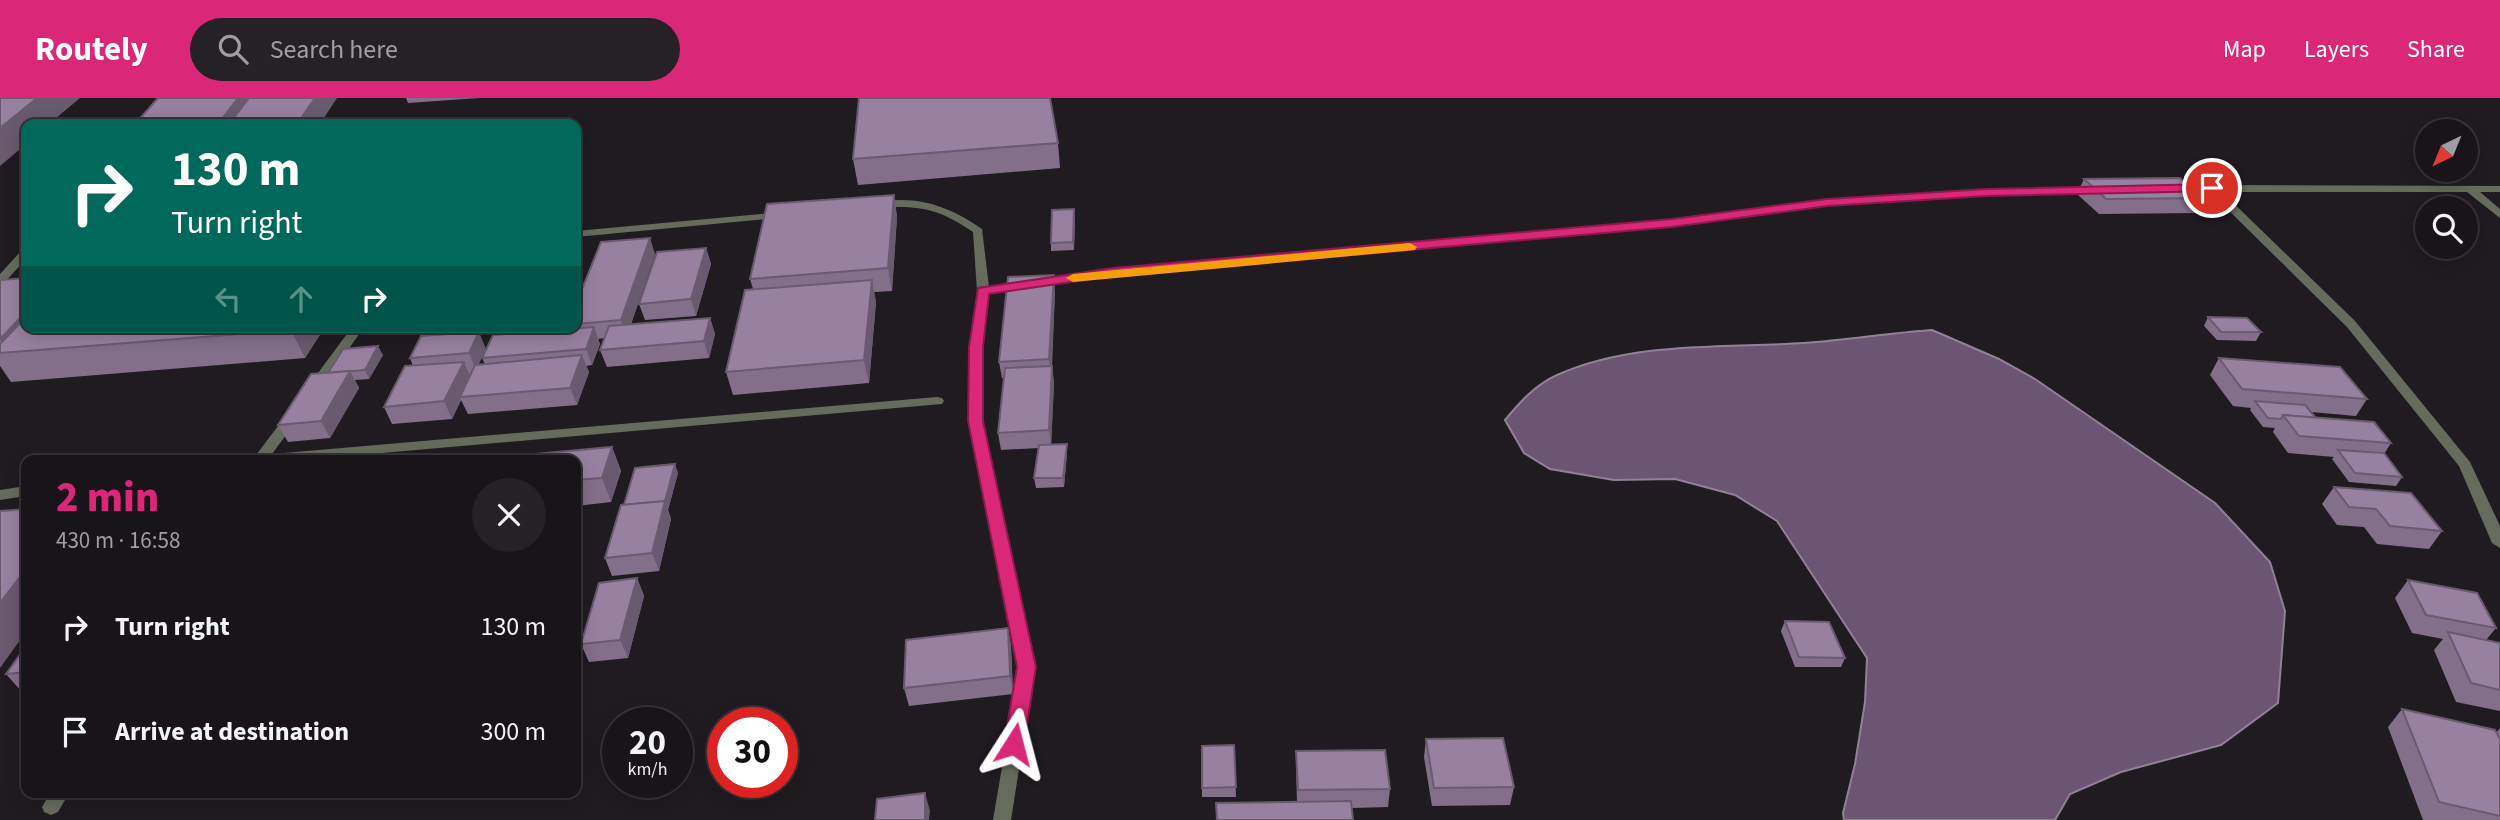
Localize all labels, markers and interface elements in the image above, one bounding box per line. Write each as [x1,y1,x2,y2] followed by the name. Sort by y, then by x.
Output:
[190,18,680,81] search box
[35,26,148,73] text: Routely
[214,30,252,68] icon: search
[270,31,398,68] text: Search here
[2223,32,2266,67] text: Map
[2304,32,2369,67] text: Layers
[2407,32,2465,67] text: Share
[2415,119,2478,182] north arrow
[2415,119,2478,259] map controls
[171,135,300,205] text: 130 m
[56,147,147,238] icon: right
[2182,158,2242,218] pin
[2193,169,2231,207] icon: arrive
[2415,196,2478,259] button: search
[171,200,302,246] text: Turn right
[209,280,247,318] icon: left
[282,280,320,318] icon: ahead
[355,280,393,318] icon: right
[56,468,159,528] text: 2 min
[472,478,546,552] button: close
[56,524,180,557] text: 430 m · 16:58
[56,608,94,646] icon: right
[115,608,230,645] text: Turn right
[480,608,546,645] text: 130 m
[707,707,798,798] speed limit sign: 30
[977,707,1051,781] position arrow
[56,713,94,751] icon: arrive
[115,713,349,750] text: Arrive at destination
[480,713,546,750] text: 300 m
[629,718,666,768] text: 20
[628,757,667,782] text: km/h

